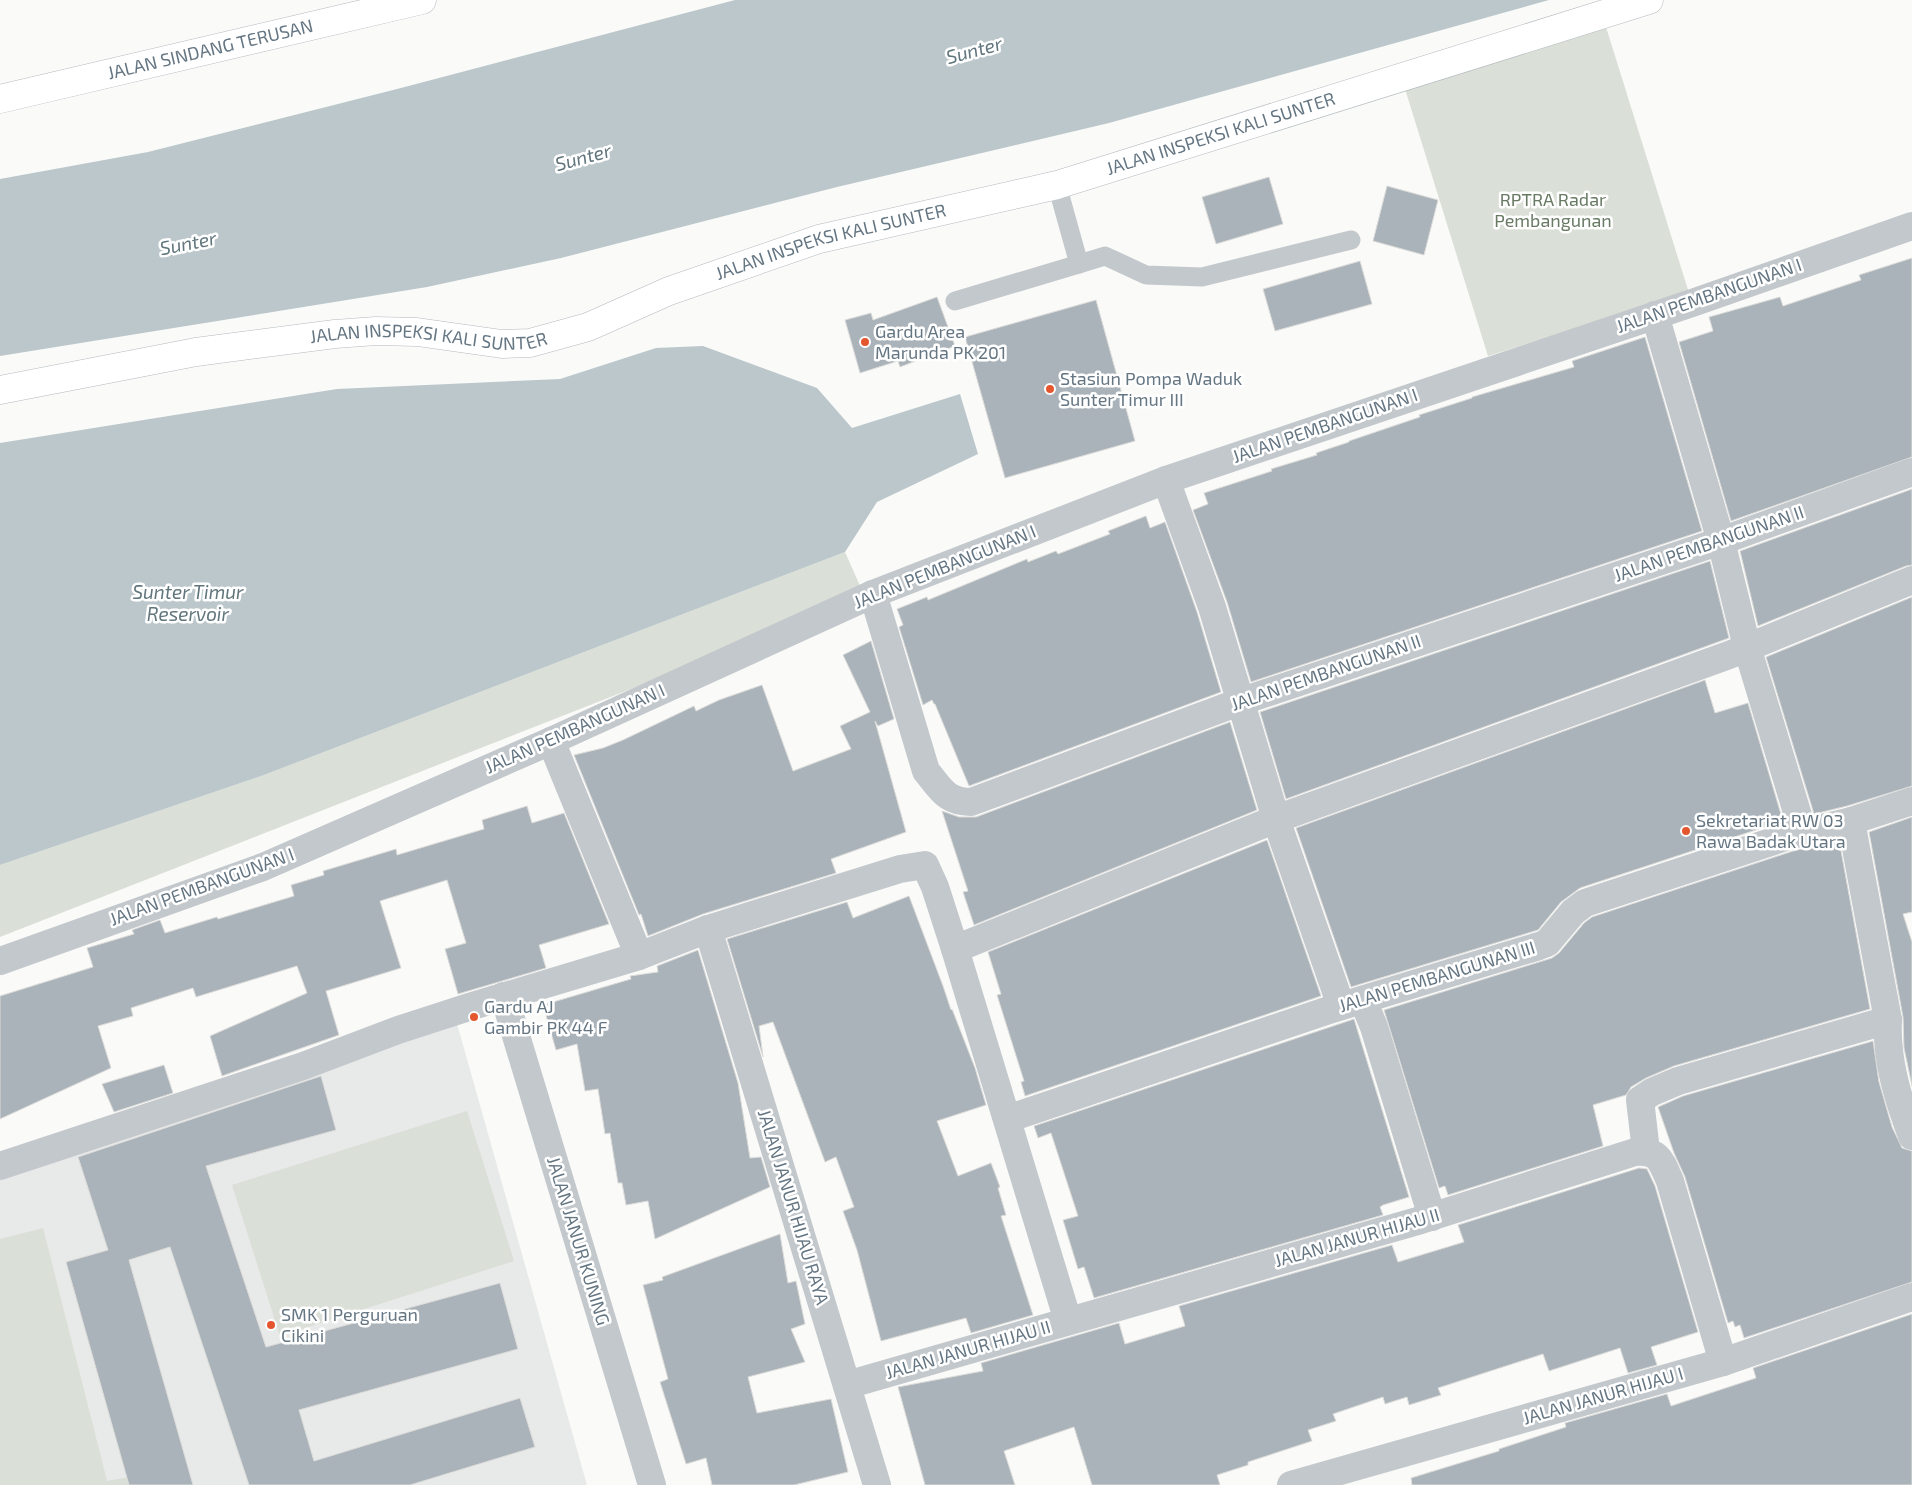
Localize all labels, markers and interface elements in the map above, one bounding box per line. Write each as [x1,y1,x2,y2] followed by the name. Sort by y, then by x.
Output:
[105,14,315,83] street label: JALAN SINDANG TERUSAN
[943,31,1005,68] water label: Sunter
[1103,87,1338,179] street label: JALAN INSPEKSI KALI SUNTER
[552,138,614,175] water label: Sunter
[1494,188,1612,231] park label: RPTRA Radar Pembangunan
[712,199,948,284] street label: JALAN INSPEKSI KALI SUNTER
[158,226,219,259] water label: Sunter
[1613,253,1804,337] street label: JALAN PEMBANGUNAN I
[309,319,550,354] street label: JALAN INSPEKSI KALI SUNTER
[875,320,1006,363] place label: Gardu Area Marunda PK 201
[859,336,871,348] marker: Gardu Area Marunda PK 201
[1060,367,1242,410] place label: Stasiun Pompa Waduk Sunter Timur III
[1044,383,1056,395] marker: Stasiun Pompa Waduk Sunter Timur III
[1229,383,1420,467] street label: JALAN PEMBANGUNAN I
[1611,500,1806,586] street label: JALAN PEMBANGUNAN II
[850,519,1039,613] street label: JALAN PEMBANGUNAN I
[132,580,244,625] water label: Sunter Timur Reservoir
[1228,629,1423,715] street label: JALAN PEMBANGUNAN II
[481,678,668,778] street label: JALAN PEMBANGUNAN I
[1696,809,1846,852] place label: Sekretariat RW 03 Rawa Badak Utara
[1680,825,1692,837] marker: Sekretariat RW 03 Rawa Badak Utara
[106,842,297,930] street label: JALAN PEMBANGUNAN I
[1336,936,1537,1016] street label: JALAN PEMBANGUNAN III
[484,995,608,1038] place label: Gardu AJ Gambir PK 44 F
[468,1011,480,1023] marker: Gardu AJ Gambir PK 44 F
[754,1106,834,1308] street label: JALAN JANUR HIJAU RAYA
[543,1154,615,1328] street label: JALAN JANUR KUNING
[1272,1203,1442,1271] street label: JALAN JANUR HIJAU II
[281,1303,418,1346] place label: SMK 1 Perguruan Cikini
[883,1315,1053,1383] street label: JALAN JANUR HIJAU II
[265,1319,277,1331] marker: SMK 1 Perguruan Cikini
[1520,1362,1686,1428] street label: JALAN JANUR HIJAU I

